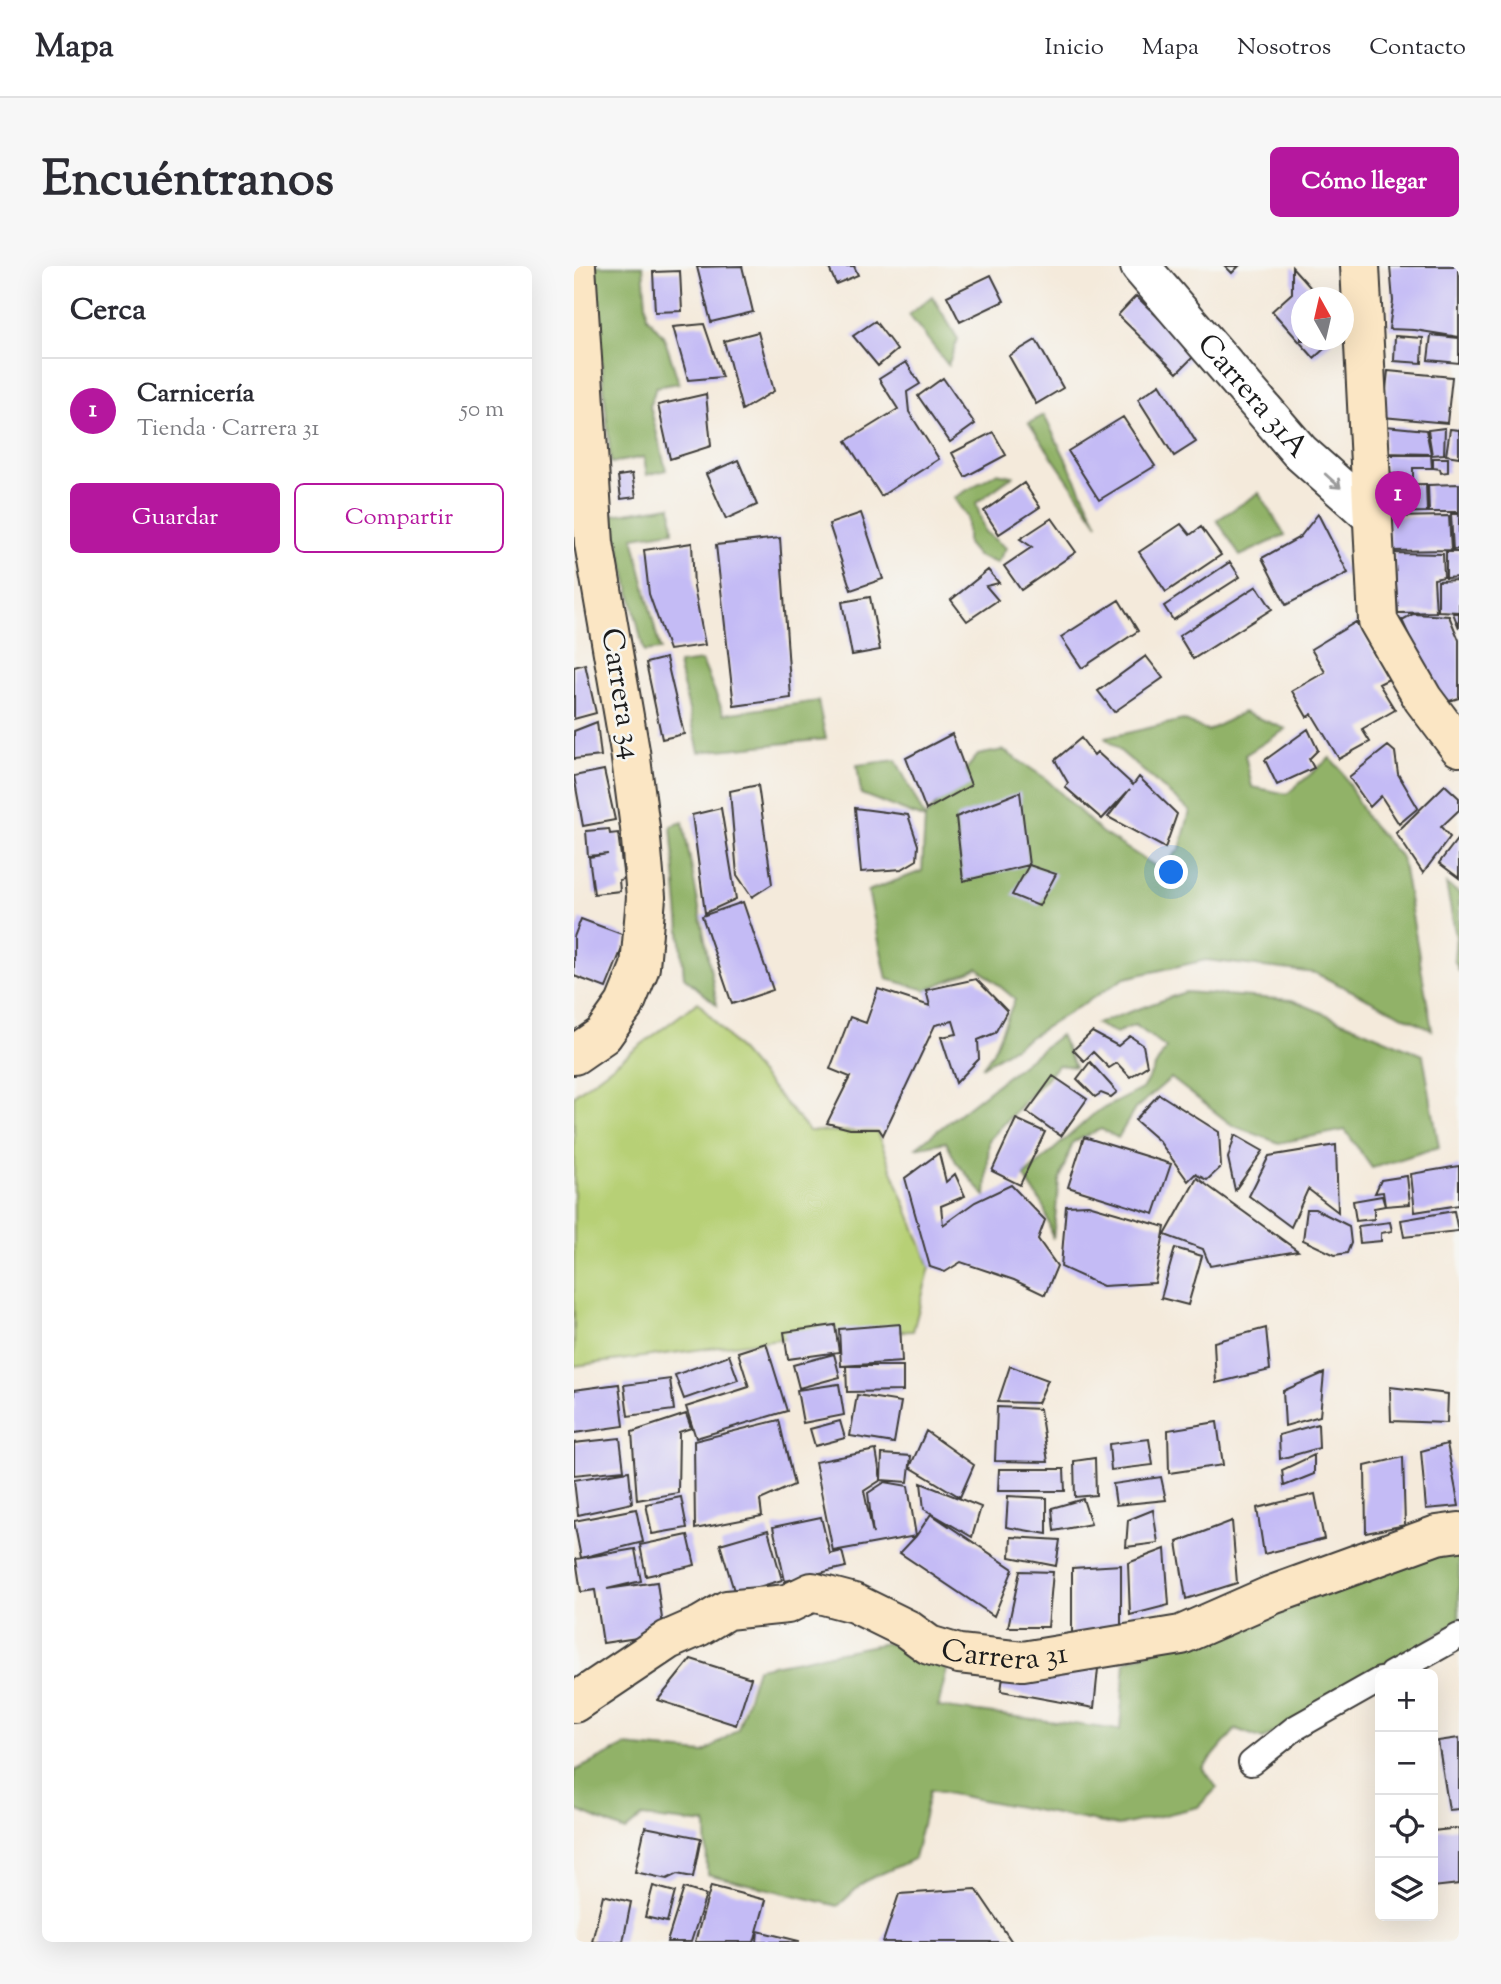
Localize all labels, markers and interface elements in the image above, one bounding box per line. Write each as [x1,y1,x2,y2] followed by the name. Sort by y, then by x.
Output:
[35,24,114,72] text: Mapa
[1044,31,1104,65] text: Inicio
[1142,31,1199,65] text: Mapa
[1237,31,1331,65] text: Nosotros
[1369,31,1466,65] text: Contacto
[42,147,334,217] text: Encuéntranos
[1270,147,1459,217] button: Cómo llegar
[1291,287,1354,350] north arrow
[70,290,146,333] text: Cerca
[1186,325,1318,468] street label: Carrera 31A
[137,376,255,413] text: Carnicería
[89,394,97,427] text: 1
[460,394,504,427] text: 50 m
[137,413,319,446] text: Tienda · Carrera 31
[1375,471,1421,529] pin: 1
[1323,473,1341,489] one-way arrow
[70,483,280,553] button: Guardar
[294,483,504,553] button: Compartir
[588,625,652,763] street label: Carrera 34
[1154,855,1188,889] your location
[935,1628,1071,1683] street label: Carrera 31
[1375,1669,1438,1921] map controls
[1375,1669,1438,1732] button: +
[1375,1732,1438,1795] button: −
[1375,1795,1438,1858] button: locate
[1375,1858,1438,1921] button: layers

